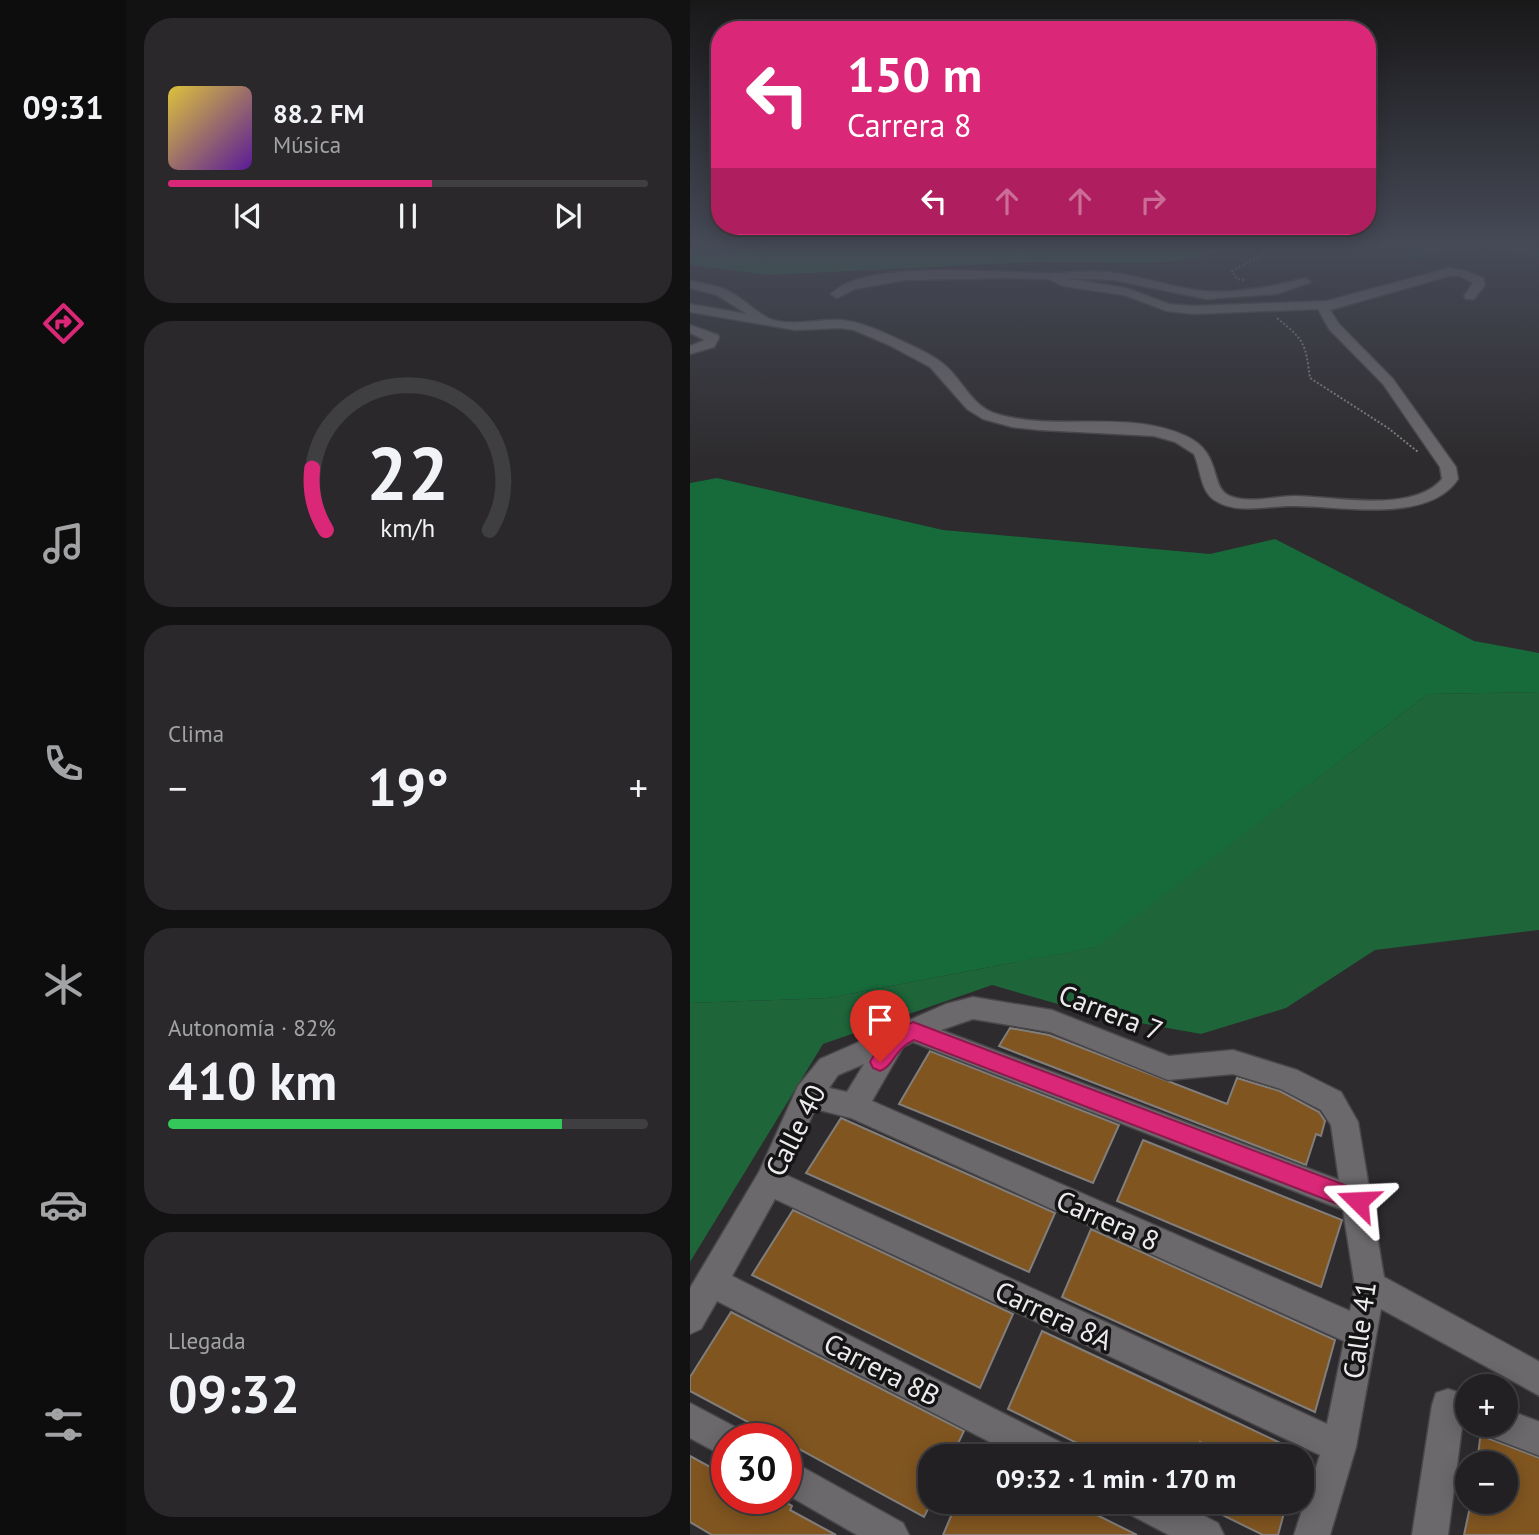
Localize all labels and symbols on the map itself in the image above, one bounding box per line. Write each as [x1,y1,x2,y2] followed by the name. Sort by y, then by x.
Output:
[1054,975,1168,1049] street label: Carrera 7
[850,990,910,1062] pin
[756,1078,834,1182] street label: Calle 40
[1321,1164,1395,1238] position arrow
[1051,1181,1165,1259] street label: Carrera 8
[989,1272,1119,1358] street label: Carrera 8A
[1334,1279,1384,1381] street label: Calle 41
[818,1324,946,1414] street label: Carrera 8B
[711,1423,802,1514] speed limit sign: 30

